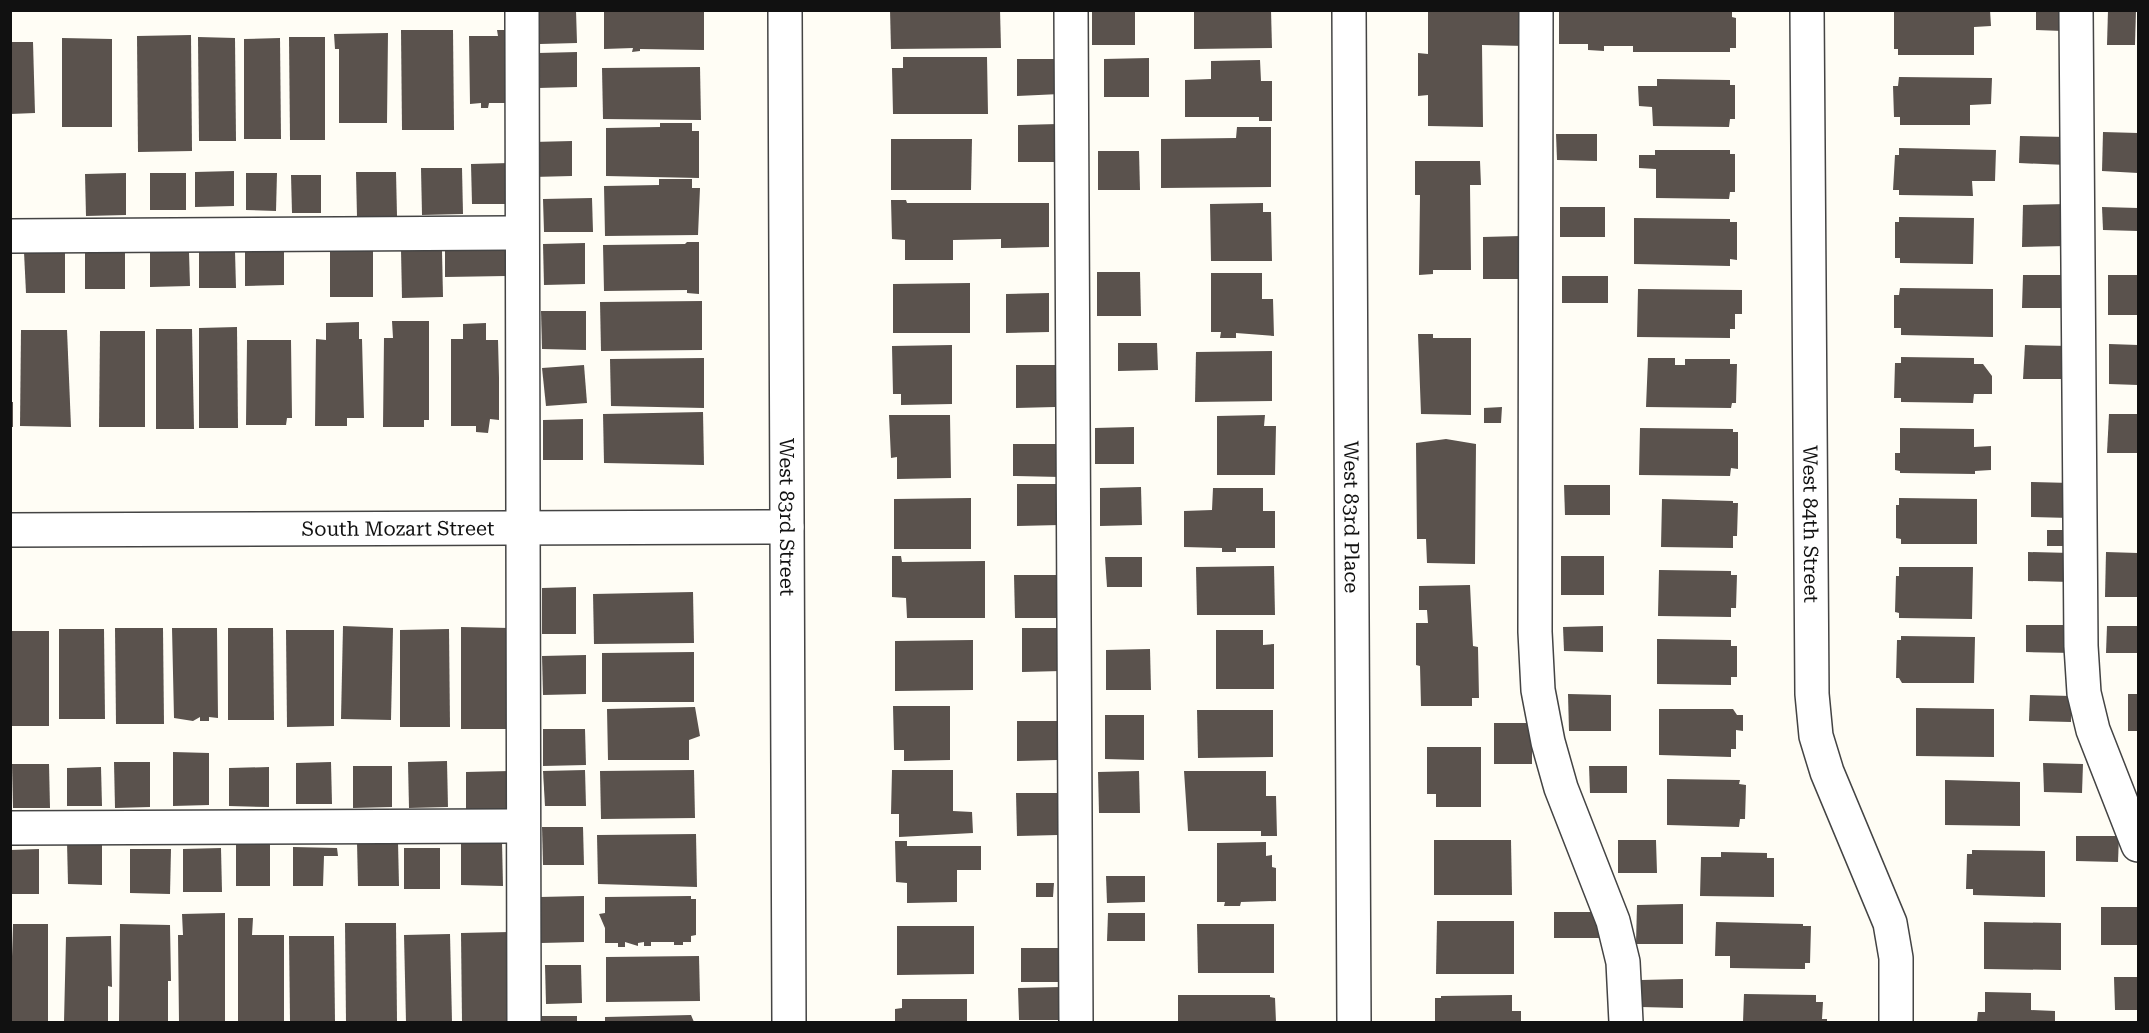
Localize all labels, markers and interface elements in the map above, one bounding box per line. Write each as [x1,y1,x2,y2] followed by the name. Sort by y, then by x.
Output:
[775,438,799,597] street label: West 83rd Street
[1339,441,1364,593] street label: West 83rd Place
[1798,445,1823,603] street label: West 84th Street
[302,516,495,541] street label: South Mozart Street

